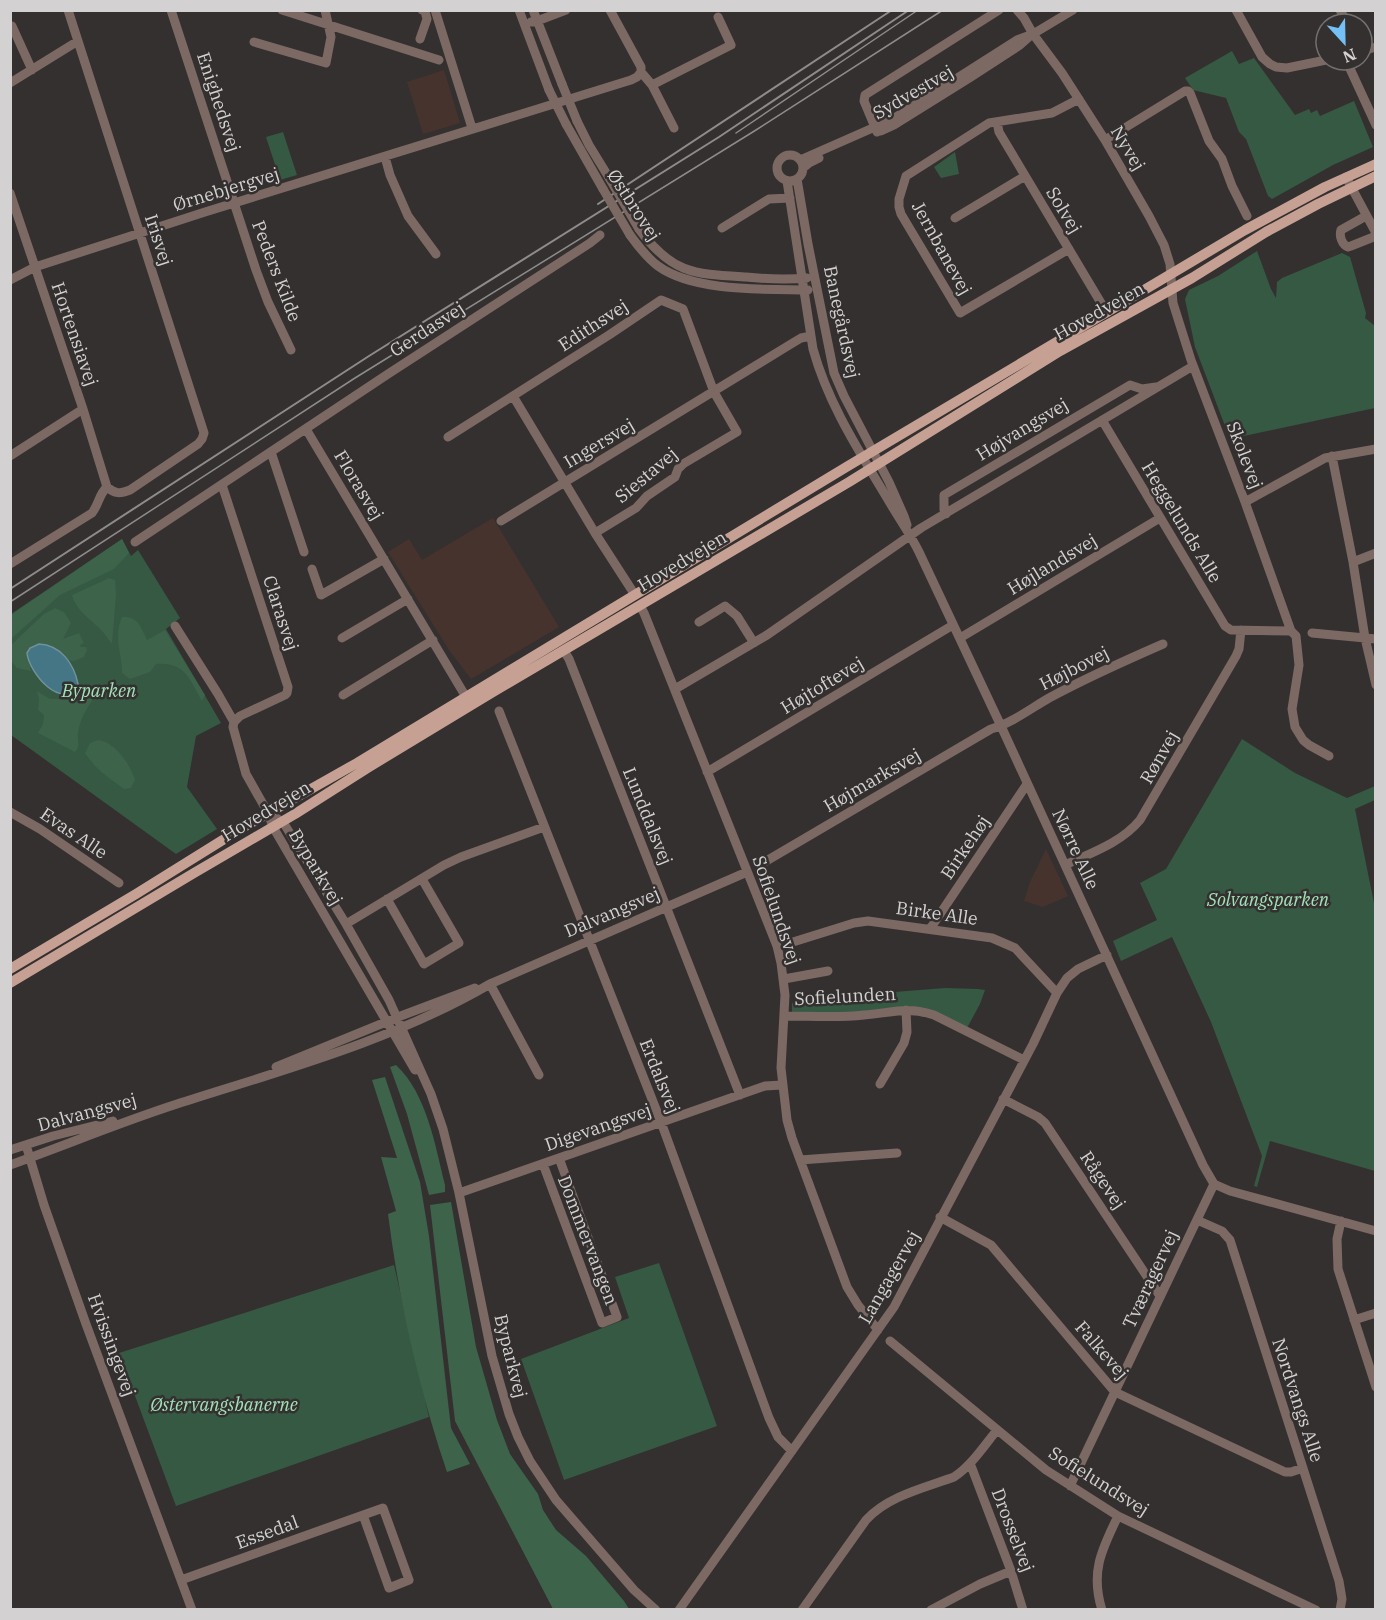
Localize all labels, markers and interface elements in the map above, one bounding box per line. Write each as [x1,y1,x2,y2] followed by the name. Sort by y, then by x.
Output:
[1314,12,1374,72] north arrow
[1340,44,1359,68] text: N
[192,49,246,155] street label: Enighedsvej
[868,60,958,124] street label: Sydvestvej
[1106,121,1150,175] street label: Nyvej
[170,162,282,216] street label: Ørnebjergvej
[602,165,666,245] street label: Østbrovej
[1041,182,1087,238] street label: Solvej
[907,197,977,299] street label: Jernbanevej
[140,211,178,269] street label: Irisvej
[247,217,307,325] street label: Peders Kilde
[819,264,865,380] street label: Banegårdsvej
[1050,277,1148,345] street label: Hovedvejen
[46,279,104,389] street label: Hortensiavej
[554,294,632,356] street label: Edithsvej
[385,296,469,362] street label: Gerdasvej
[972,393,1072,465] street label: Højvangsvej
[560,413,638,473] street label: Ingersvej
[1222,418,1268,492] street label: Skolevej
[610,442,682,508] street label: Siestavej
[329,446,389,524] street label: Florasvej
[1137,457,1227,587] street label: Heggelunds Alle
[633,525,731,597] street label: Hovedvejen
[1003,528,1101,600] street label: Højlandsvej
[258,572,304,654] street label: Clarasvej
[1035,641,1113,695] street label: Højbovej
[776,651,868,719] street label: Højtoftevej
[61,679,137,702] park label: Byparken
[1135,726,1183,788] street label: Rønvej
[819,743,925,817] street label: Højmarksvej
[618,764,678,868] street label: Lunddalsvej
[217,775,315,847] street label: Hovedvejen
[36,802,112,864] street label: Evas Alle
[1047,805,1105,893] street label: Nørre Alle
[935,811,995,883] street label: Birkehøj
[284,824,348,910] street label: Byparkvej
[748,852,806,968] street label: Sofielundsvej
[561,882,663,942] street label: Dalvangsvej
[1206,888,1330,911] park label: Solvangsparken
[895,896,979,930] street label: Birke Alle
[794,982,896,1010] street label: Sofielunden
[635,1035,685,1117] street label: Erdalsvej
[35,1088,139,1136] street label: Dalvangsvej
[542,1098,654,1156] street label: Digevangsvej
[1075,1146,1131,1214] street label: Rågevej
[553,1172,623,1308] street label: Dommervangen
[853,1226,925,1328] street label: Langagervej
[1117,1226,1183,1332] street label: Tværagervej
[83,1290,141,1400] street label: Hvissingevej
[489,1312,533,1400] street label: Byparkvej
[1070,1316,1134,1384] street label: Falkevej
[1267,1335,1329,1465] street label: Nordvangs Alle
[150,1393,298,1416] park label: Østervangsbanerne
[1045,1441,1153,1521] street label: Sofielundsvej
[987,1485,1039,1575] street label: Drosselvej
[233,1510,301,1554] street label: Essedal

